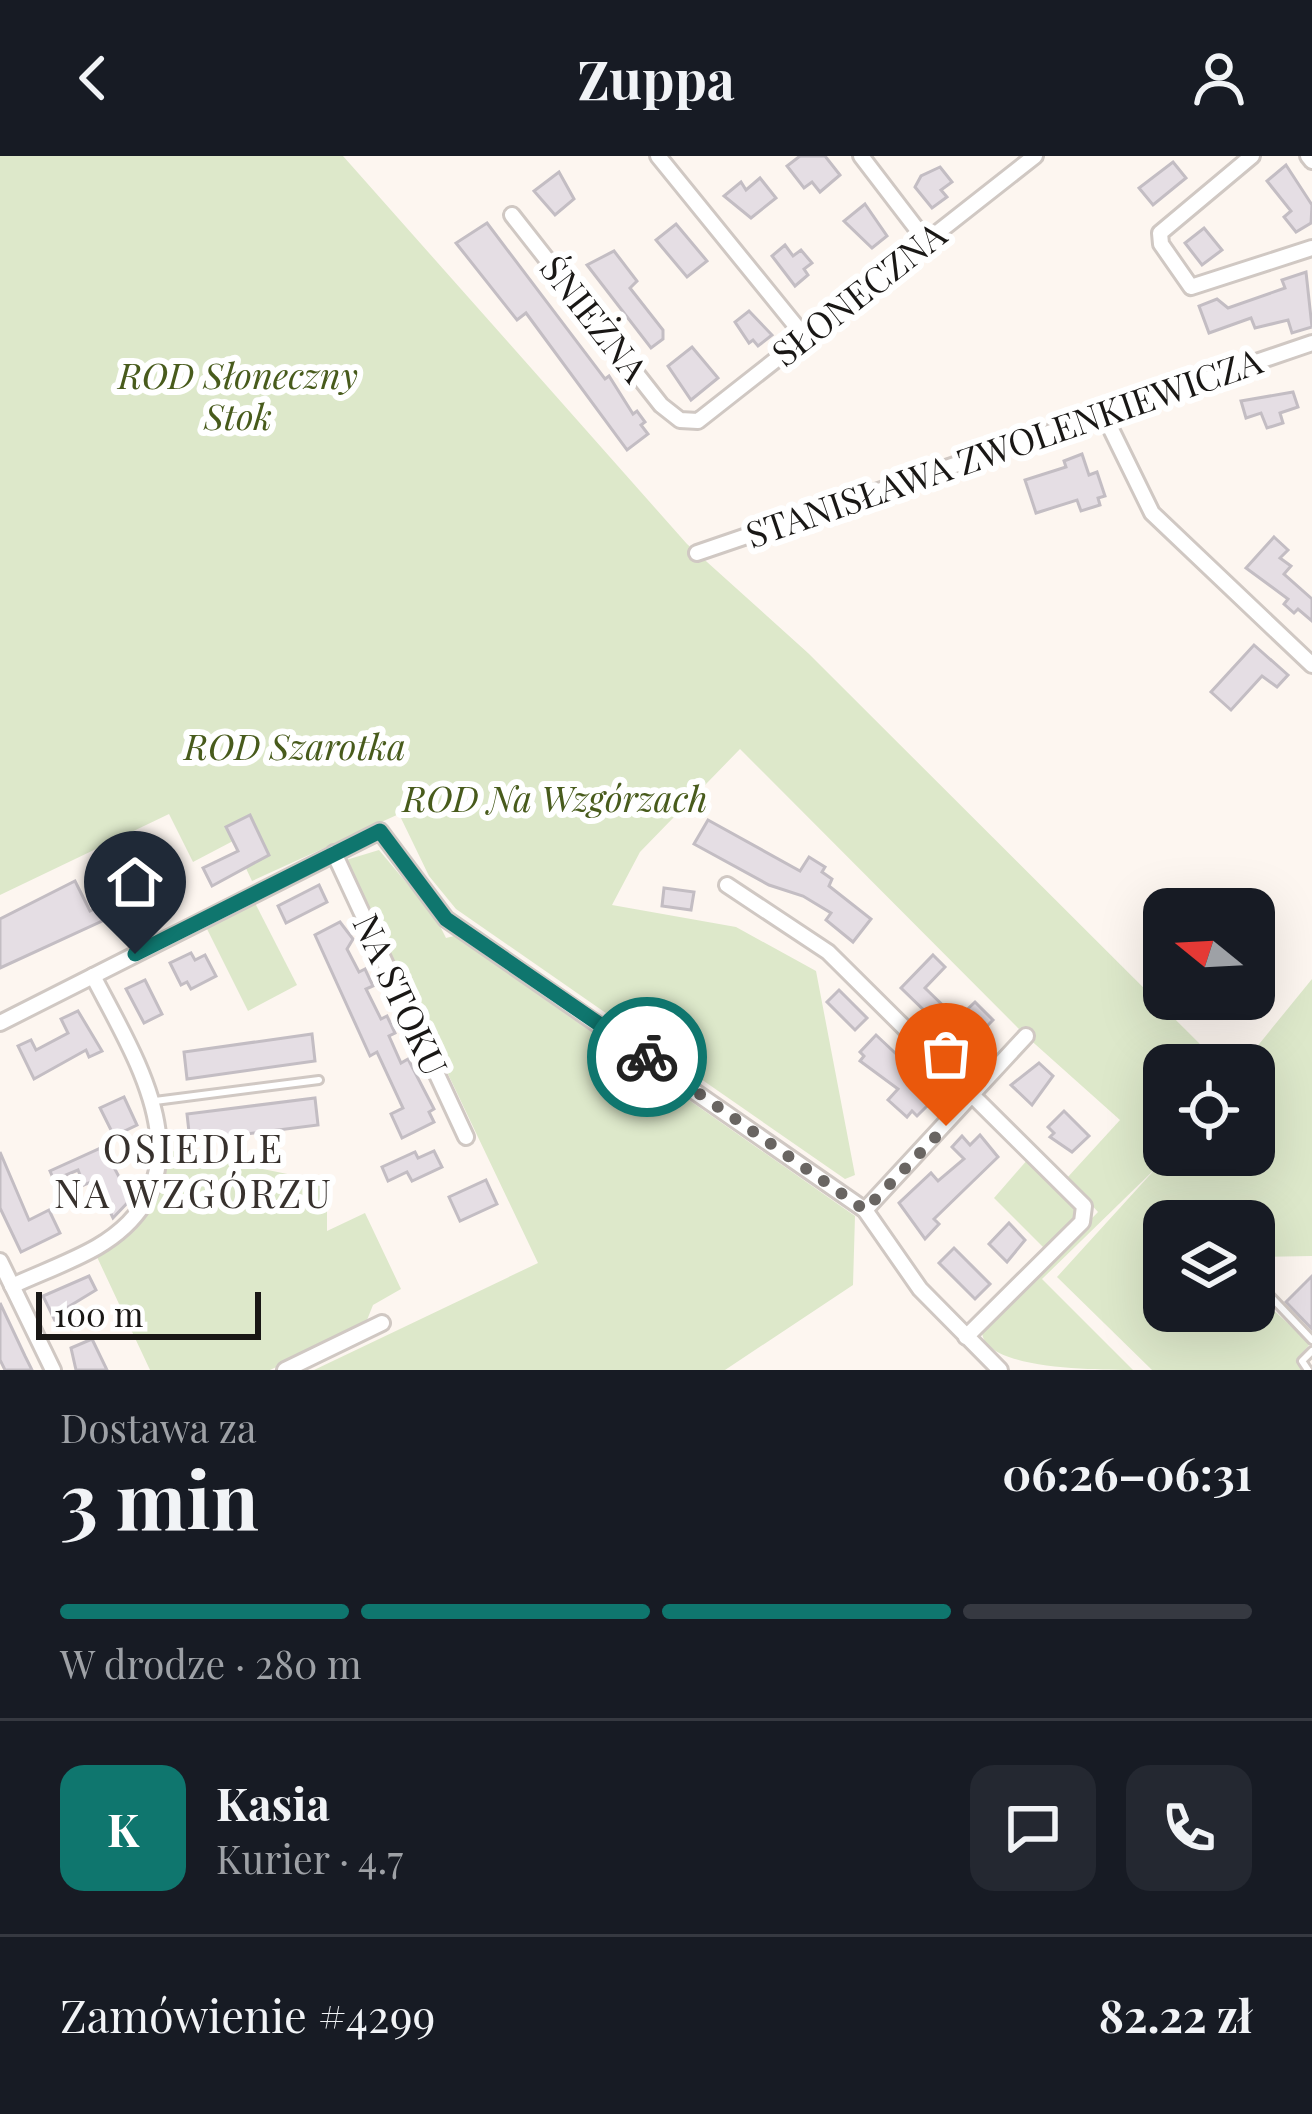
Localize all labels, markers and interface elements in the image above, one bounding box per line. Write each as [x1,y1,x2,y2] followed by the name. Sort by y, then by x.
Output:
[577,42,735,114] text: Zuppa
[60,45,126,111] icon: back
[1186,45,1252,111] icon: person
[761,209,955,375] street label: SŁONECZNA
[531,245,660,391] street label: ŚNIEŻNA
[739,335,1268,557] street label: STANISŁAWA ZWOLENKIEWICZA
[116,350,358,439] park label: ROD Słoneczny Stok
[182,721,406,769] park label: ROD Szarotka
[400,773,708,821] park label: ROD Na Wzgórzach
[84,831,186,954] pin
[102,849,168,915] icon: home
[1143,888,1275,1020] north arrow
[1143,888,1275,1332] map controls
[343,906,460,1083] street label: NA STOKU
[587,997,707,1117] courier
[895,1003,997,1126] pin
[913,1021,979,1087] icon: bag
[614,1024,680,1090] icon: bike
[1143,1044,1275,1176] button: locate
[54,1121,334,1218] district label: OSIEDLE NA WZGÓRZU
[1143,1200,1275,1332] button: layers
[36,1286,261,1339] scale bar
[54,1291,143,1335] text: 100 m
[60,1401,256,1453] text: Dostawa za
[1002,1442,1252,1502] text: 06:26–06:31
[60,1446,259,1550] text: 3 min
[60,1637,362,1689] text: W drodze · 280 m
[970,1765,1096,1891] button: chat
[1126,1765,1252,1891] button: phone
[216,1772,330,1832] text: Kasia
[107,1798,139,1858] text: K
[216,1832,403,1884] text: Kurier · 4.7
[60,1984,435,2044] text: Zamówienie #4299
[1099,1984,1252,2044] text: 82.22 zł

